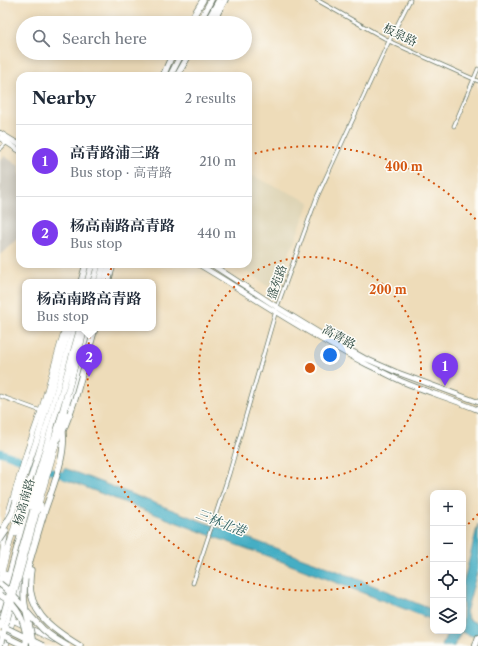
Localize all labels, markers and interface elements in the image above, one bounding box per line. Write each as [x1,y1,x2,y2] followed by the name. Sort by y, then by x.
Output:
[16,16,252,60] search box
[381,20,420,49] street label: 板泉路
[30,27,52,49] icon: search
[62,29,147,48] text: Search here
[32,88,96,108] text: Nearby
[185,90,236,106] text: 2 results
[70,143,160,162] text: 高青路浦三路
[42,153,48,169] text: 1
[199,153,236,169] text: 210 m
[385,159,423,174] text: 400 m
[70,164,172,180] text: Bus stop · 高青路
[70,216,175,235] text: 杨高南路高青路
[41,225,49,241] text: 2
[197,225,236,241] text: 440 m
[70,235,122,251] text: Bus stop
[263,262,290,301] street label: 盛苑路
[22,279,156,331] popup
[369,282,407,297] text: 200 m
[36,289,142,308] text: 杨高南路高青路
[36,308,89,324] text: Bus stop
[320,321,359,352] street label: 高青路
[76,344,102,377] pin: 2
[320,345,340,365] your location
[432,353,458,386] pin: 1
[303,361,317,375] centre of rings
[10,477,37,527] street label: 杨高南路
[430,490,466,634] map controls
[430,490,466,526] button: +
[194,505,250,540] water label: 三林北港
[430,526,466,562] button: −
[430,562,466,598] button: locate
[430,598,466,634] button: layers

